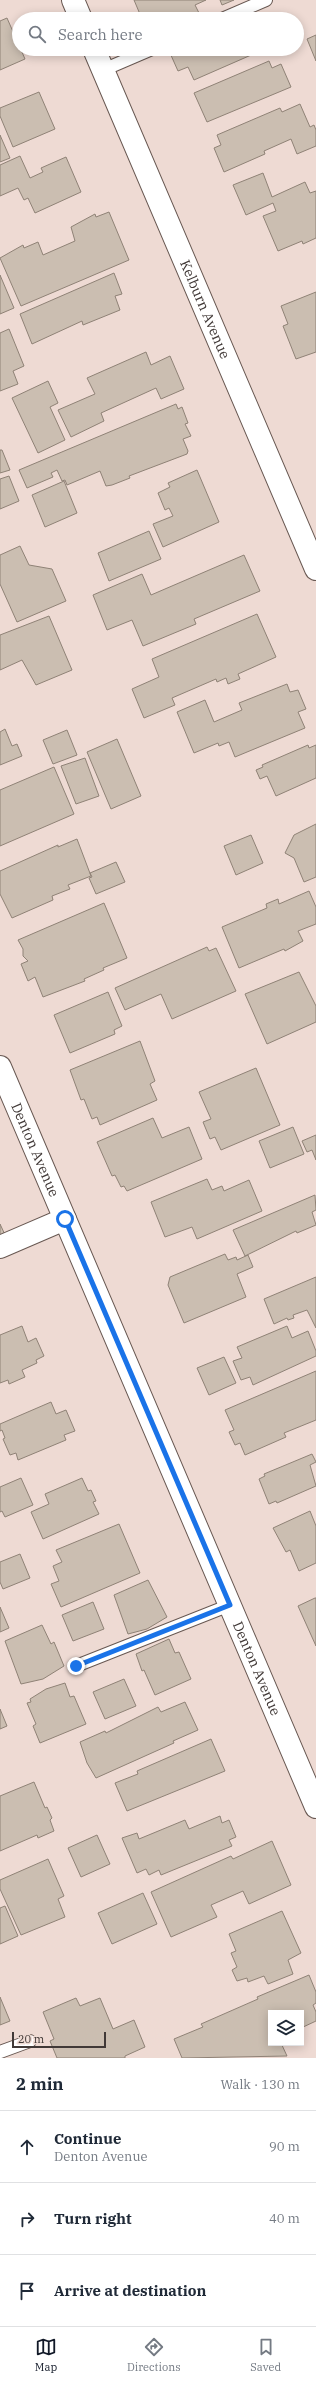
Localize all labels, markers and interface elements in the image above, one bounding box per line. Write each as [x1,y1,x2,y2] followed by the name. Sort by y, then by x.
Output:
[12,12,304,56] search box
[26,23,48,45] icon: search
[58,25,143,44] text: Search here
[176,257,234,362] street label: Kelburn Avenue
[7,1100,63,1200] street label: Denton Avenue
[56,1210,74,1228] route start
[229,1619,285,1718] street label: Denton Avenue
[67,1657,85,1675] route end
[268,2010,304,2046] map controls
[268,2010,304,2046] button: layers
[12,2030,106,2049] scale bar
[18,2032,44,2046] text: 20 m
[16,2073,64,2095] text: 2 min
[221,2076,300,2093] text: Walk · 130 m
[54,2129,121,2148] text: Continue
[16,2136,38,2158] icon: ahead
[269,2138,300,2155] text: 90 m
[54,2148,147,2165] text: Denton Avenue
[16,2208,38,2230] icon: right
[54,2209,132,2228] text: Turn right
[269,2210,300,2227] text: 40 m
[16,2280,38,2302] icon: arrive
[54,2281,206,2300] text: Arrive at destination
[35,2336,57,2374] tab: Map
[127,2336,181,2374] tab: Directions
[250,2336,281,2374] tab: Saved

